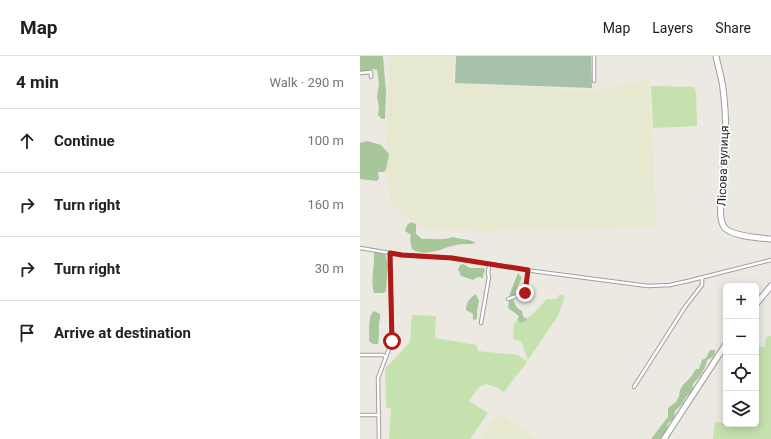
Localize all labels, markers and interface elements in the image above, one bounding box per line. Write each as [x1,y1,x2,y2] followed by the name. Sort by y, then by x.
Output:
[20,16,58,39] text: Map
[603,20,630,36] text: Map
[652,20,693,36] text: Layers
[715,20,751,36] text: Share
[16,72,59,92] text: 4 min
[269,75,344,90] text: Walk · 290 m
[715,125,731,207] street label: Лісова вулиця
[16,130,38,152] icon: ahead
[54,132,115,150] text: Continue
[307,133,344,148] text: 100 m
[16,194,38,216] icon: right
[54,196,120,214] text: Turn right
[307,197,344,212] text: 160 m
[16,258,38,280] icon: right
[54,260,120,278] text: Turn right
[315,261,344,276] text: 30 m
[723,283,759,427] map controls
[723,283,759,319] button: +
[516,284,534,302] route end
[723,319,759,355] button: −
[16,322,38,344] icon: arrive
[54,324,191,342] text: Arrive at destination
[383,332,401,350] route start
[723,355,759,391] button: locate
[723,391,759,427] button: layers

